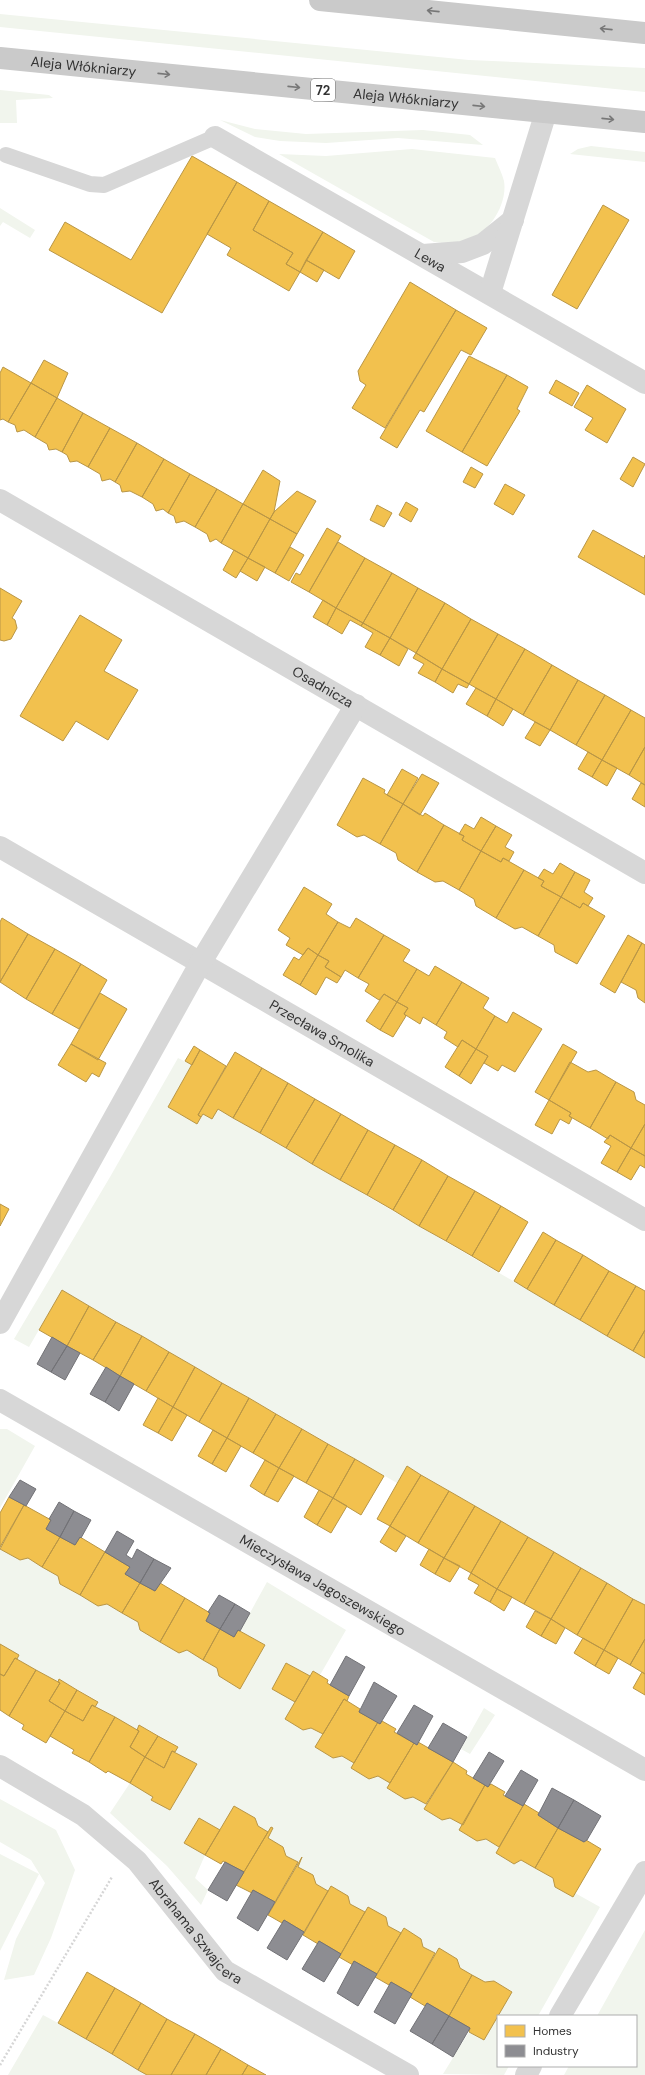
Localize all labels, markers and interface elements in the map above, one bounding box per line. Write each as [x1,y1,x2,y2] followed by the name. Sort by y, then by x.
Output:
[426,8,439,15] one-way arrow
[600,25,613,33] one-way arrow
[30,52,137,81] street label: Aleja Włókniarzy
[157,70,170,78] one-way arrow
[311,79,335,101] road number: 72
[287,83,300,91] one-way arrow
[352,84,460,112] street label: Aleja Włókniarzy
[472,102,485,109] one-way arrow
[601,115,614,122] one-way arrow
[412,244,449,276] street label: Lewa
[289,662,357,711] street label: Osadnicza
[266,996,378,1071] street label: Przecława Smolika
[237,1530,409,1640] street label: Mieczysława Jagoszewskiego
[145,1874,245,1988] street label: Abrahama Szwajcera
[497,2015,637,2067] legend
[533,2023,572,2039] text: Homes
[533,2043,579,2059] text: Industry

